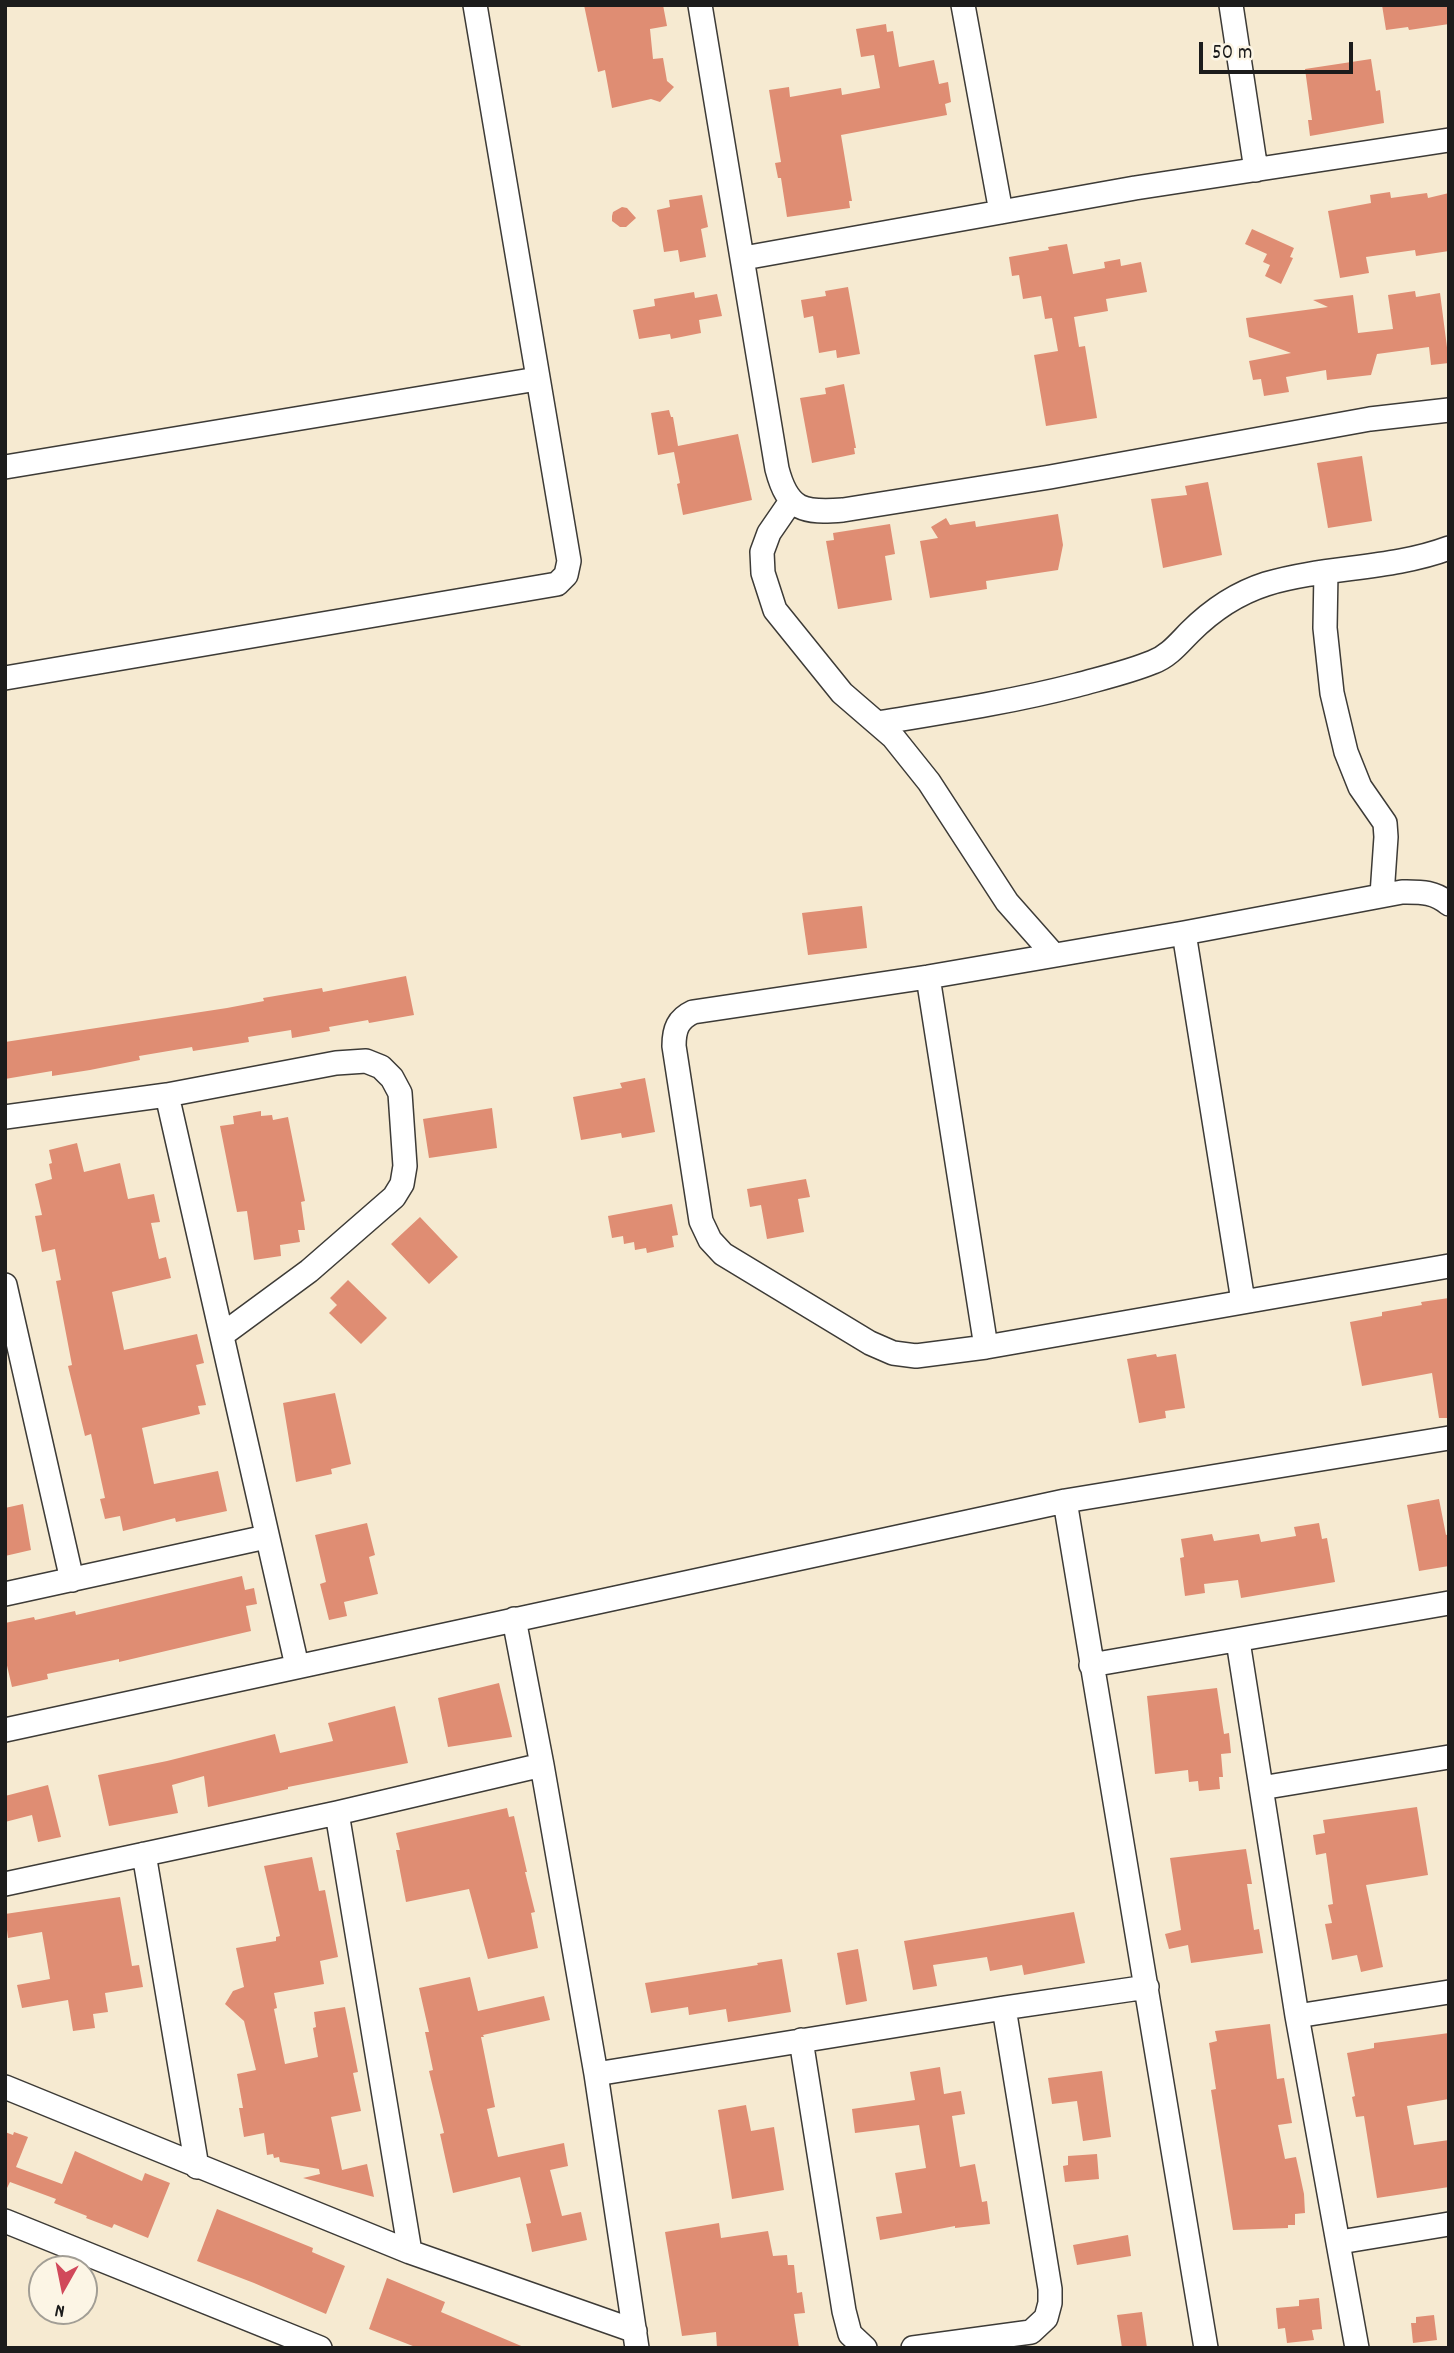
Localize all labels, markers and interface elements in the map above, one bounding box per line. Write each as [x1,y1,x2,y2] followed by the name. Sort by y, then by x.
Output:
[1202,28,1356,72] scale bar
[1212,39,1252,69] text: 50 m
[28,2255,98,2325] north arrow
[53,2295,67,2323] text: N

